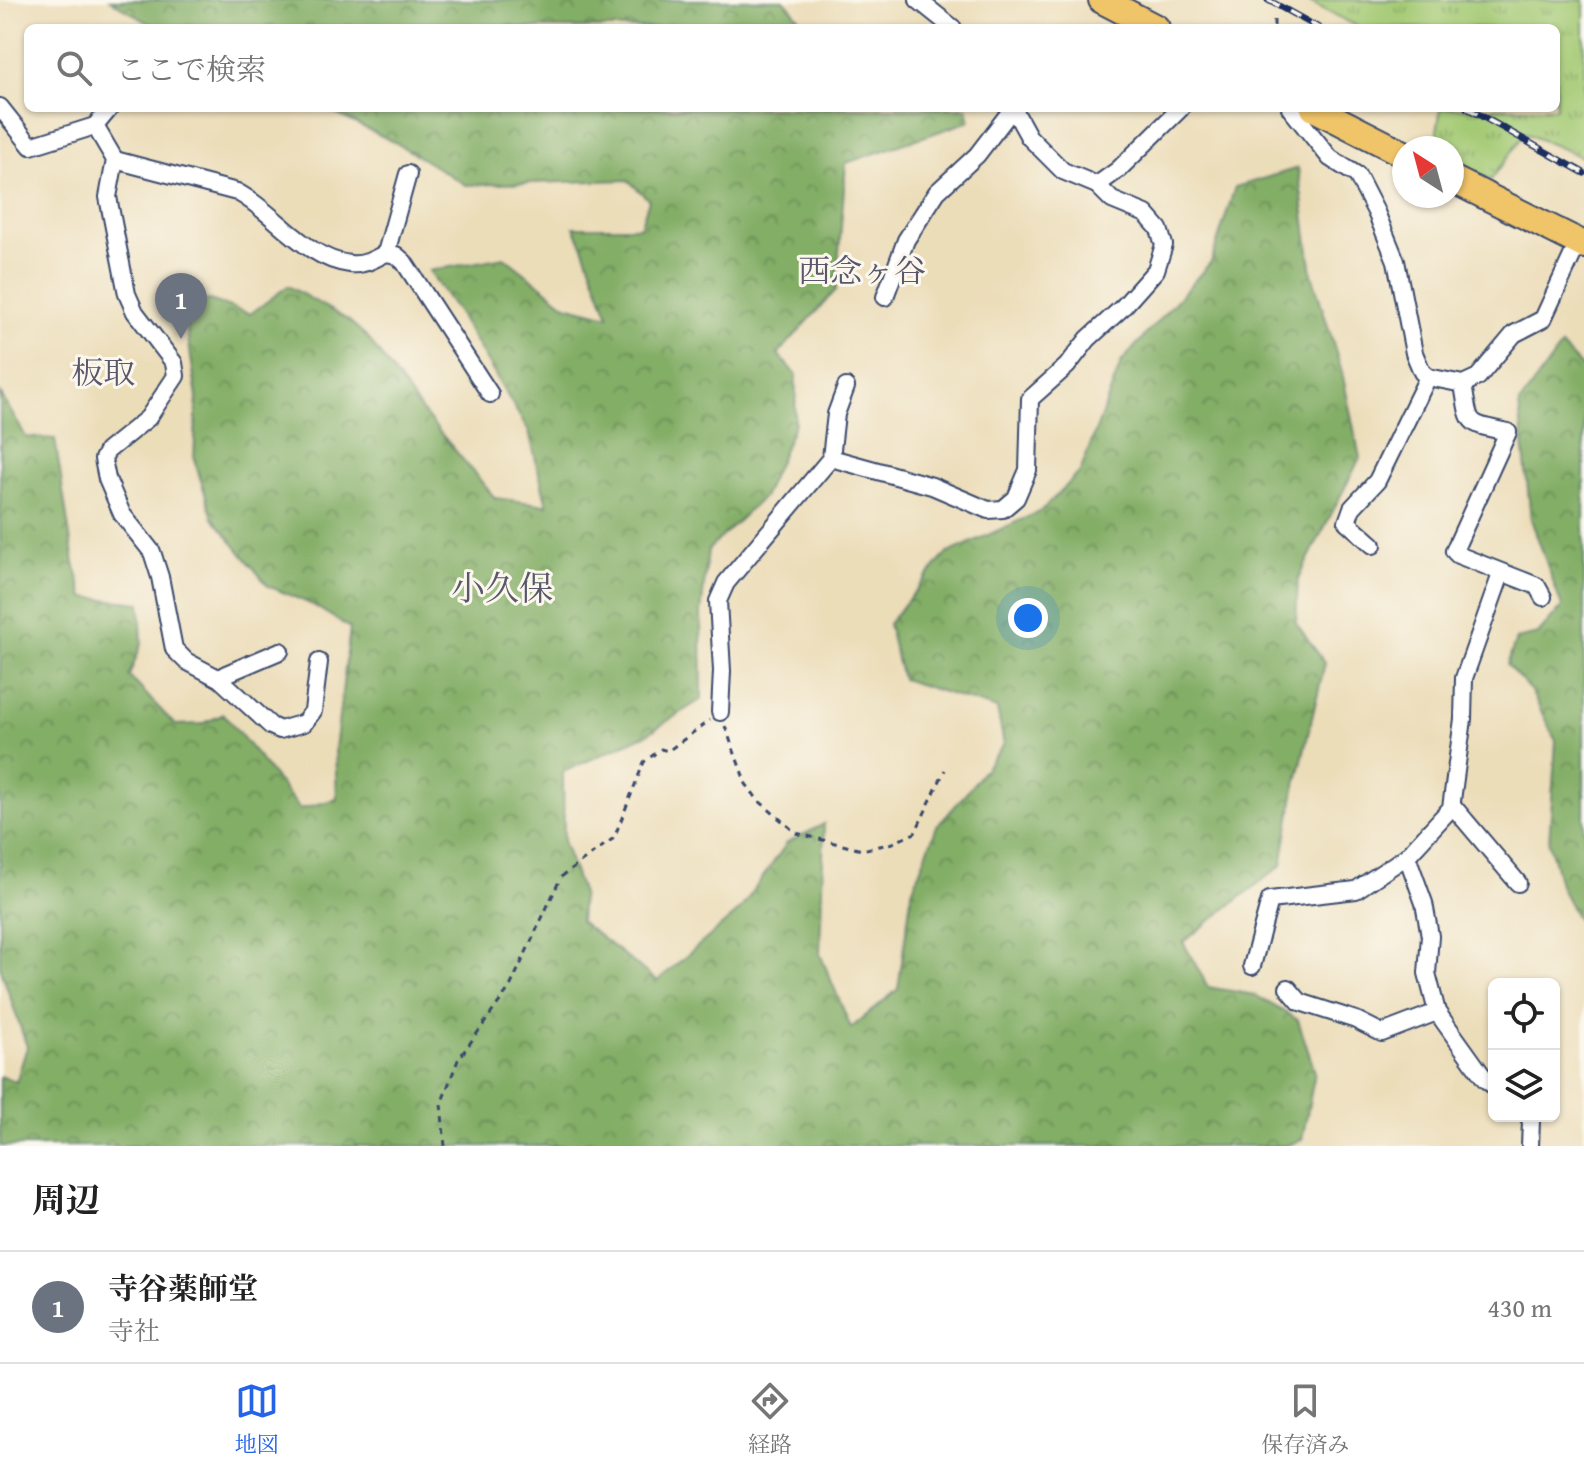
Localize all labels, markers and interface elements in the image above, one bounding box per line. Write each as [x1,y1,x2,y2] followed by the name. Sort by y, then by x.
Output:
[24,24,1560,112] search box
[52,46,96,90] icon: search
[116,47,266,91] text: ここで検索
[1392,136,1464,208] north arrow
[798,247,926,294] district label: 西念ヶ谷
[155,273,207,339] pin: 1
[71,349,135,396] district label: 板取
[451,563,553,612] district label: 小久保
[1008,598,1048,638] your location
[1488,978,1560,1122] map controls
[1488,978,1560,1050] button: locate
[1488,1050,1560,1122] button: layers
[32,1175,100,1224] text: 周辺
[108,1266,258,1310] text: 寺谷薬師堂
[51,1288,65,1327] text: 1
[1487,1288,1552,1327] text: 430 m
[108,1311,160,1350] text: 寺社
[235,1379,279,1460] tab: 地図
[748,1379,792,1460] tab: 経路
[1261,1379,1349,1460] tab: 保存済み

